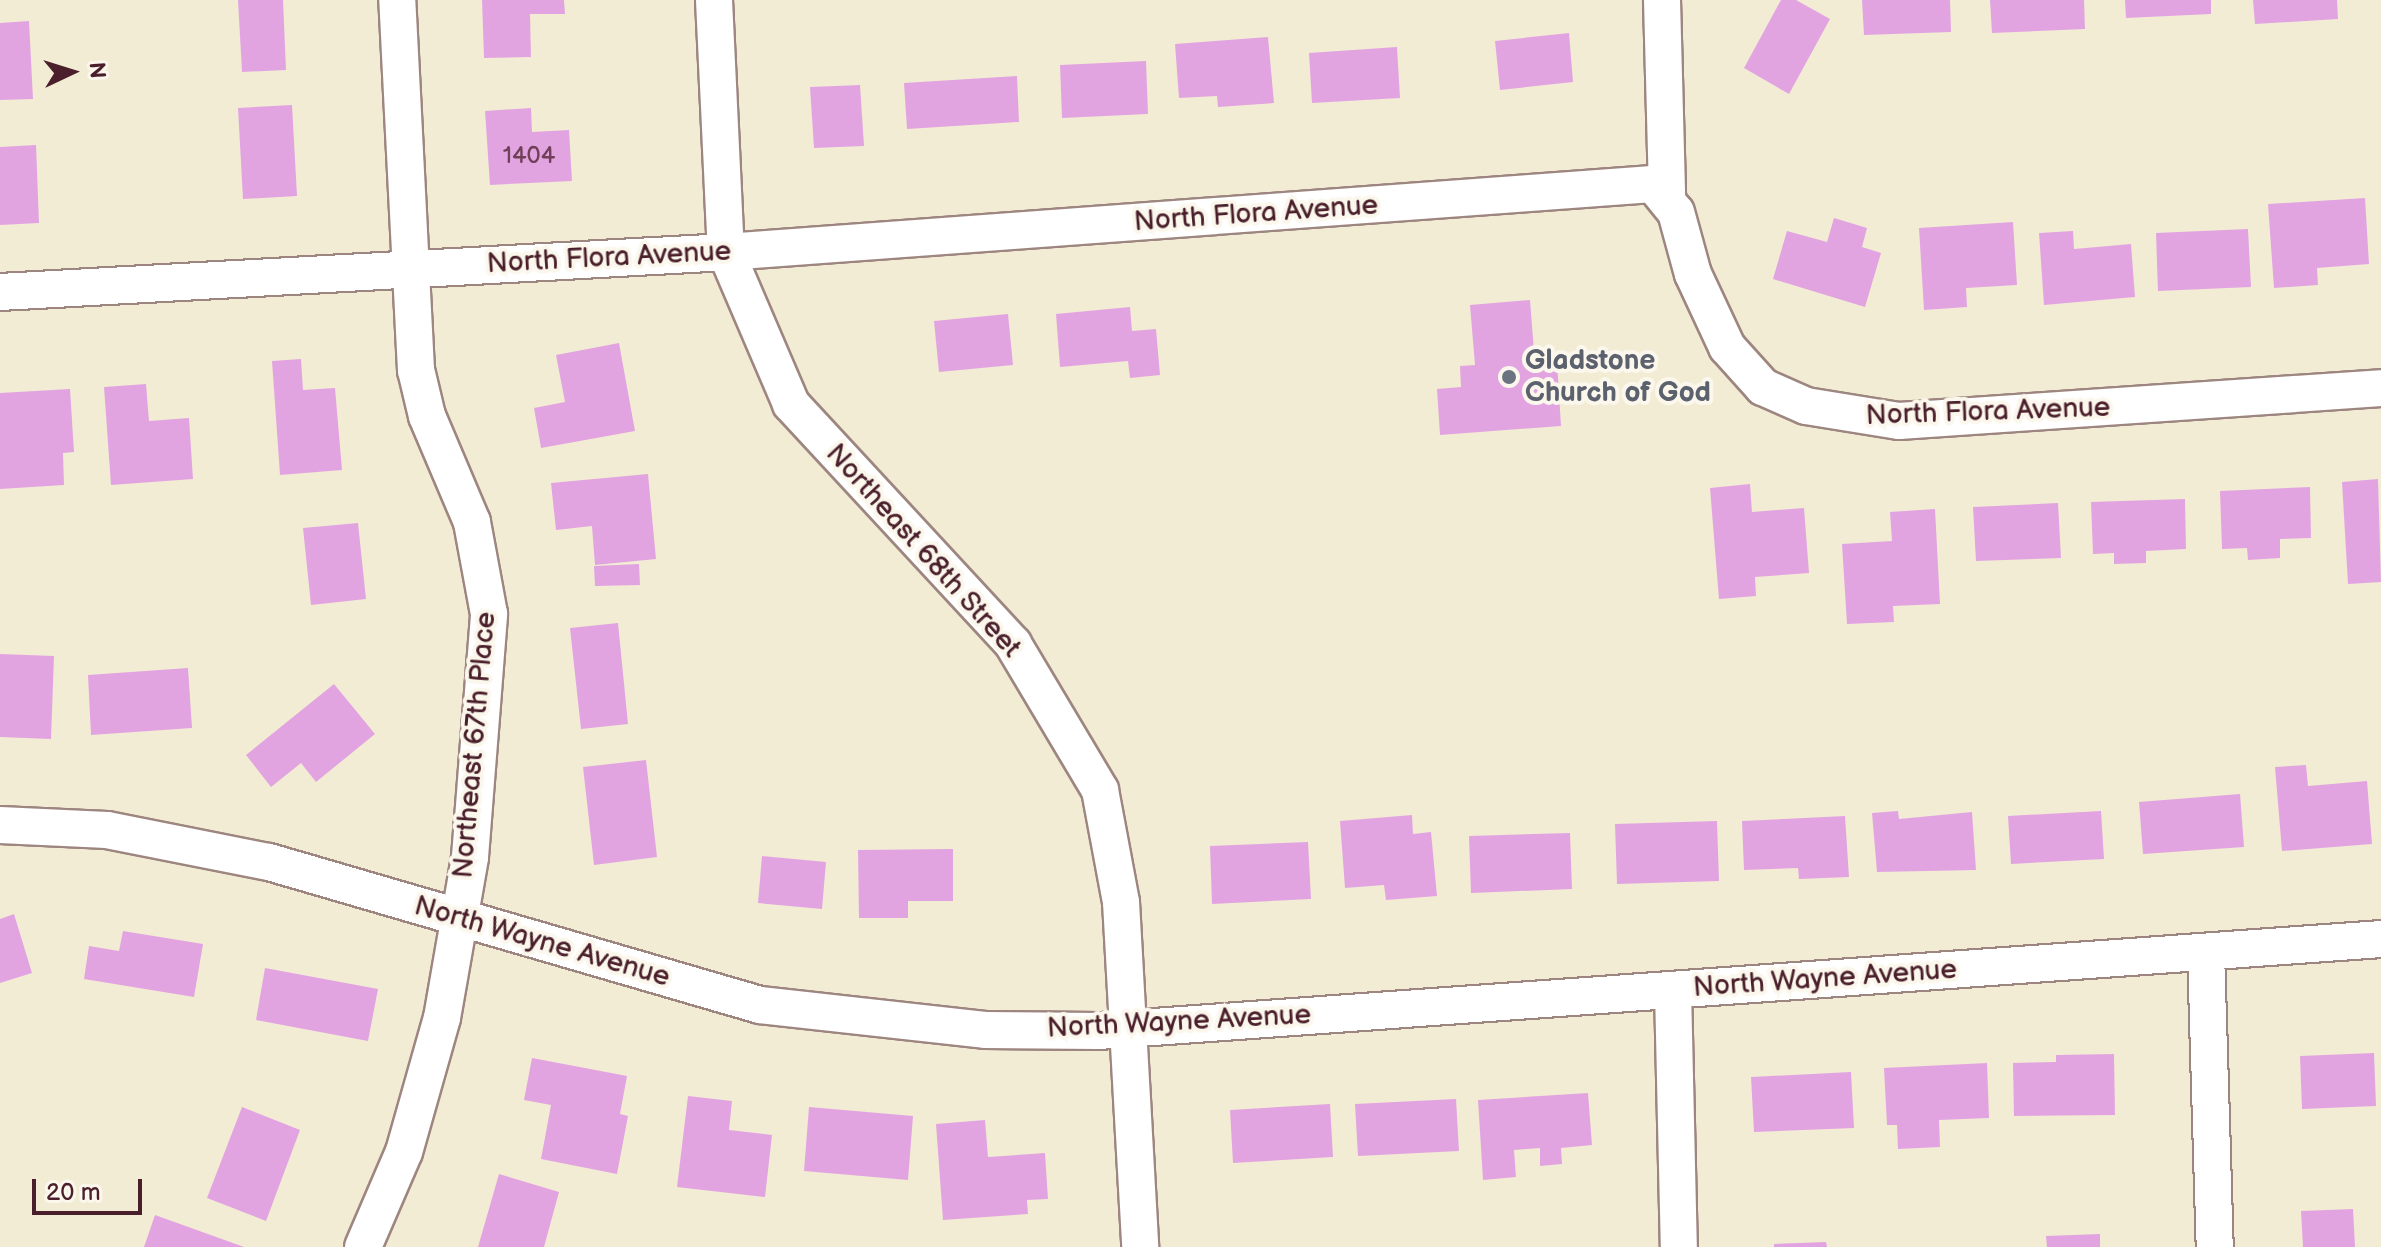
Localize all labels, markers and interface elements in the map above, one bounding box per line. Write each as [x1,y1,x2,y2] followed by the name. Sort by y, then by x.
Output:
[32,32,112,112] north arrow
[82,61,110,79] text: N
[503,142,555,170] house number: 1404
[1133,189,1379,239] street label: North Flora Avenue
[486,235,732,281] street label: North Flora Avenue
[1525,344,1711,410] place label: Gladstone Church of God
[1500,368,1518,386] marker: Gladstone Church of God
[1865,391,2111,433] street label: North Flora Avenue
[818,437,1028,665] street label: Northeast 68th Street
[447,610,503,880] street label: Northeast 67th Place
[410,889,674,995] street label: North Wayne Avenue
[1691,953,1959,1005] street label: North Wayne Avenue
[1046,998,1312,1046] street label: North Wayne Avenue
[36,1163,146,1213] scale bar
[46,1178,101,1207] text: 20 m

